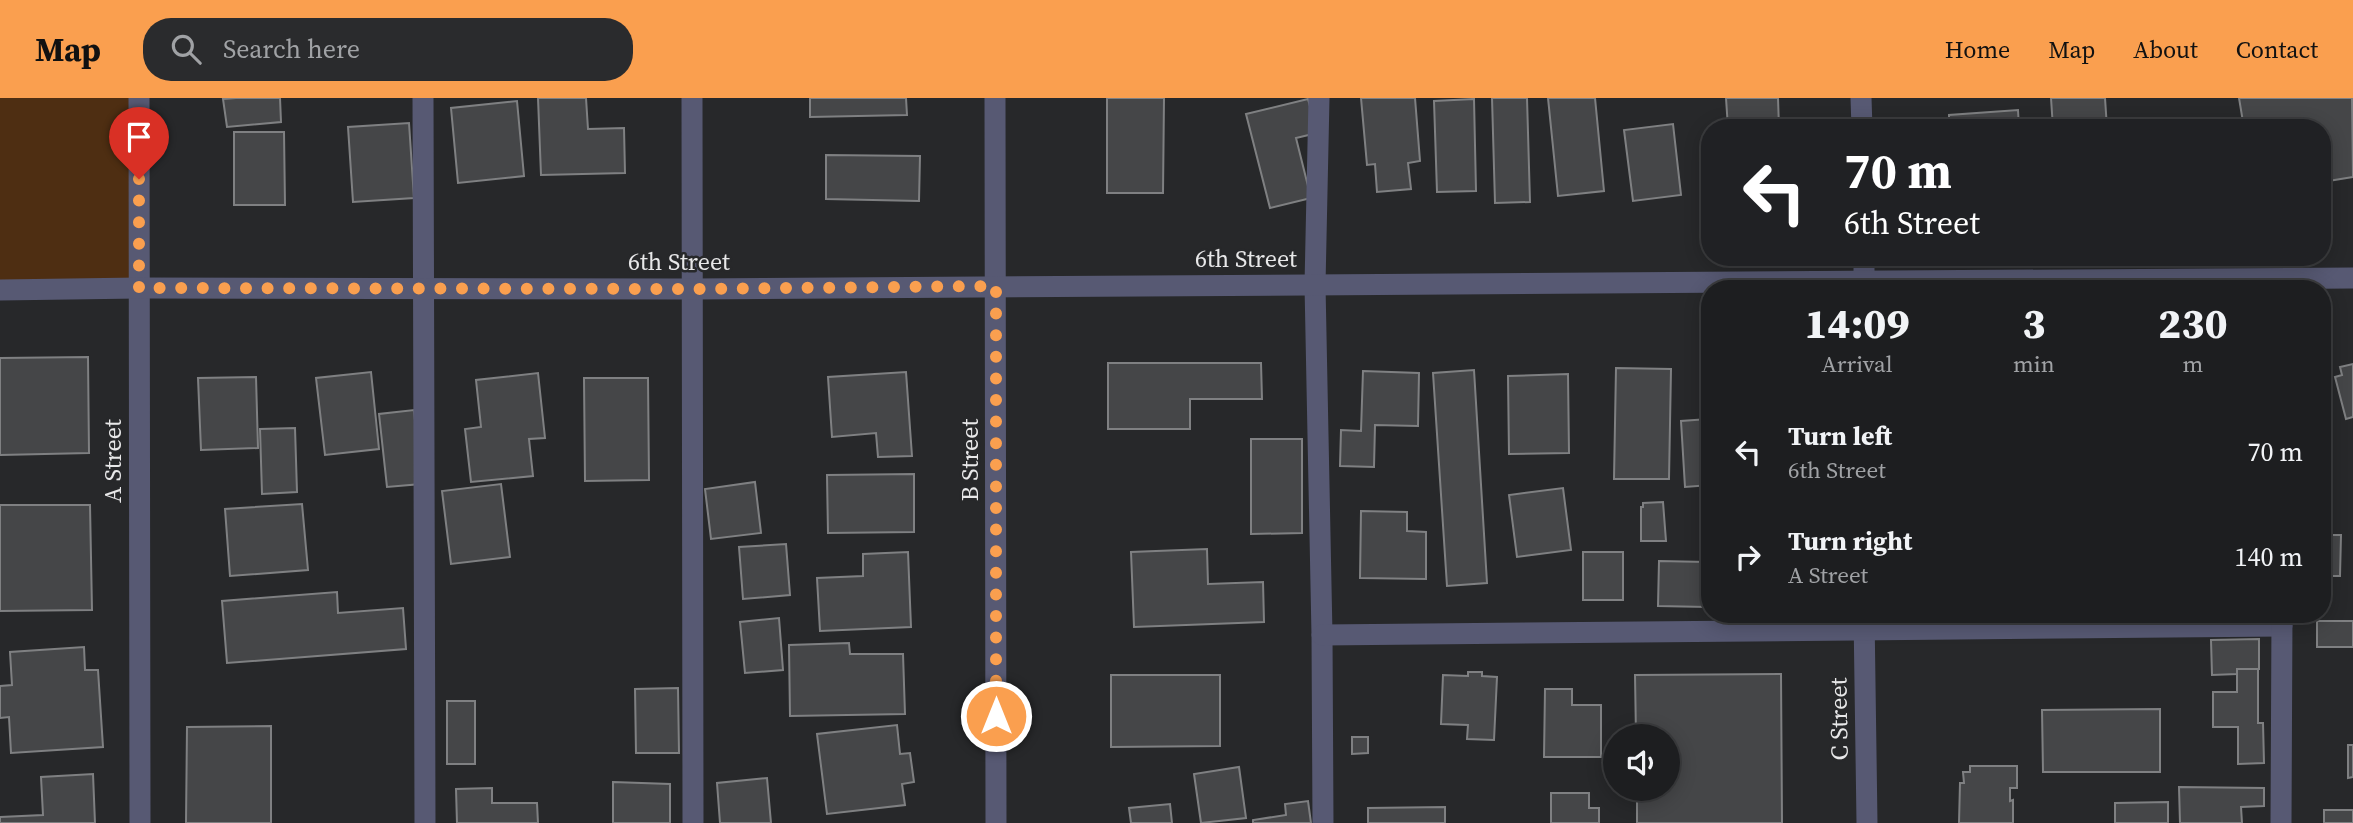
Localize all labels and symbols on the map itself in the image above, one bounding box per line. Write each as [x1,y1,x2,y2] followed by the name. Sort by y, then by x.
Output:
[109,107,169,179] pin
[1195,242,1297,275] street label: 6th Street
[628,245,730,278] street label: 6th Street
[953,418,986,501] street label: B Street
[96,419,129,503] street label: A Street
[1821,677,1856,761] street label: C Street
[959,679,1033,753] position arrow

